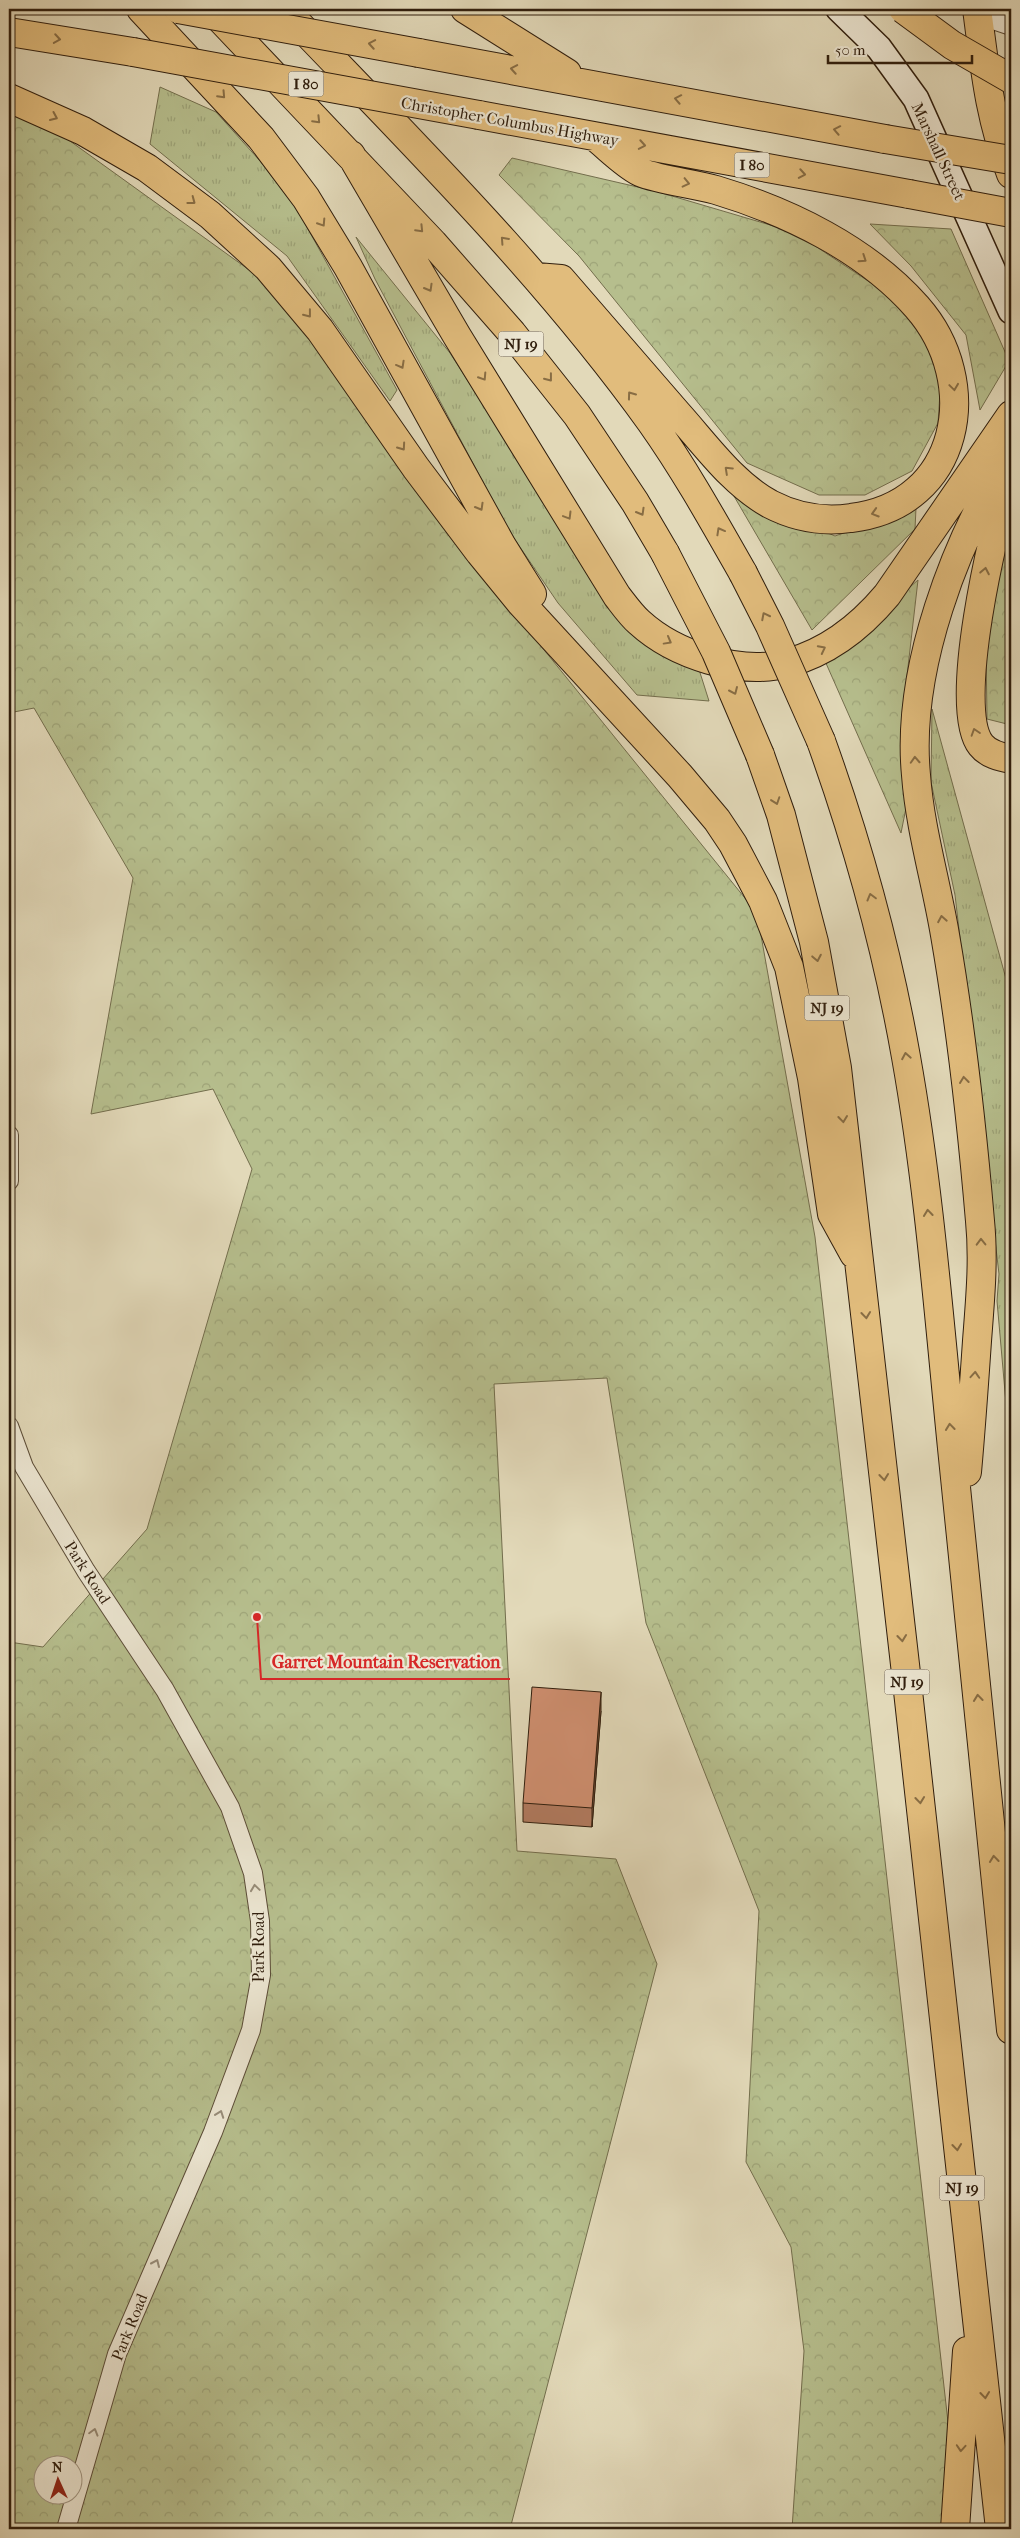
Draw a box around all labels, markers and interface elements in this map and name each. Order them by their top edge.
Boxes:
scale bar [828,32,971,64]
one-way arrow [53,34,61,44]
one-way arrow [367,40,376,50]
text: 50 m [835,41,866,59]
one-way arrow [510,65,518,75]
road number: I 80 [288,72,324,96]
one-way arrow [216,89,225,98]
street label: Christopher Columbus Highway [400,93,621,150]
one-way arrow [673,95,682,105]
street label: Marshall Street [908,99,970,203]
one-way arrow [49,111,58,121]
one-way arrow [311,114,320,123]
one-way arrow [833,125,842,135]
one-way arrow [638,139,647,150]
road number: I 80 [734,152,770,178]
one-way arrow [798,169,806,179]
one-way arrow [682,177,691,188]
one-way arrow [186,195,196,204]
one-way arrow [316,217,325,226]
one-way arrow [414,224,423,233]
one-way arrow [500,237,509,246]
one-way arrow [857,253,866,262]
one-way arrow [422,282,432,291]
one-way arrow [302,309,311,318]
road number: NJ 19 [498,332,544,356]
one-way arrow [395,359,405,368]
one-way arrow [477,372,487,381]
one-way arrow [544,373,553,382]
one-way arrow [949,383,959,391]
one-way arrow [628,391,637,401]
one-way arrow [396,441,405,451]
one-way arrow [724,467,733,476]
one-way arrow [473,501,483,510]
one-way arrow [635,507,645,516]
one-way arrow [871,507,879,517]
one-way arrow [562,510,572,519]
one-way arrow [716,527,726,536]
one-way arrow [979,566,990,575]
one-way arrow [761,612,771,621]
one-way arrow [662,635,671,645]
one-way arrow [817,645,826,655]
one-way arrow [727,686,738,695]
one-way arrow [971,728,981,737]
one-way arrow [909,755,920,763]
one-way arrow [770,797,780,805]
one-way arrow [866,894,876,902]
one-way arrow [938,915,948,924]
one-way arrow [812,954,822,963]
road number: NJ 19 [804,996,850,1020]
one-way arrow [901,1051,911,1060]
one-way arrow [959,1076,970,1084]
one-way arrow [837,1115,848,1123]
one-way arrow [923,1209,934,1217]
one-way arrow [976,1238,986,1246]
one-way arrow [860,1311,871,1319]
one-way arrow [969,1370,980,1378]
one-way arrow [945,1423,956,1431]
one-way arrow [878,1473,889,1481]
street label: Park Road [60,1537,115,1607]
one-way arrow [896,1634,907,1642]
callout: Garret Mountain Reservation [261,1646,510,1679]
text: Garret Mountain Reservation [272,1652,501,1673]
road number: NJ 19 [884,1670,930,1694]
one-way arrow [972,1693,983,1701]
one-way arrow [914,1796,925,1804]
one-way arrow [989,1855,1000,1863]
one-way arrow [251,1884,261,1893]
street label: Park Road [249,1911,268,1982]
one-way arrow [214,2110,224,2119]
one-way arrow [951,2143,962,2151]
road number: NJ 19 [940,2176,984,2200]
one-way arrow [149,2259,160,2268]
street label: Park Road [107,2291,152,2364]
one-way arrow [979,2391,990,2399]
one-way arrow [88,2428,98,2437]
one-way arrow [955,2444,966,2452]
north arrow [32,2456,82,2506]
text: N [52,2459,63,2476]

